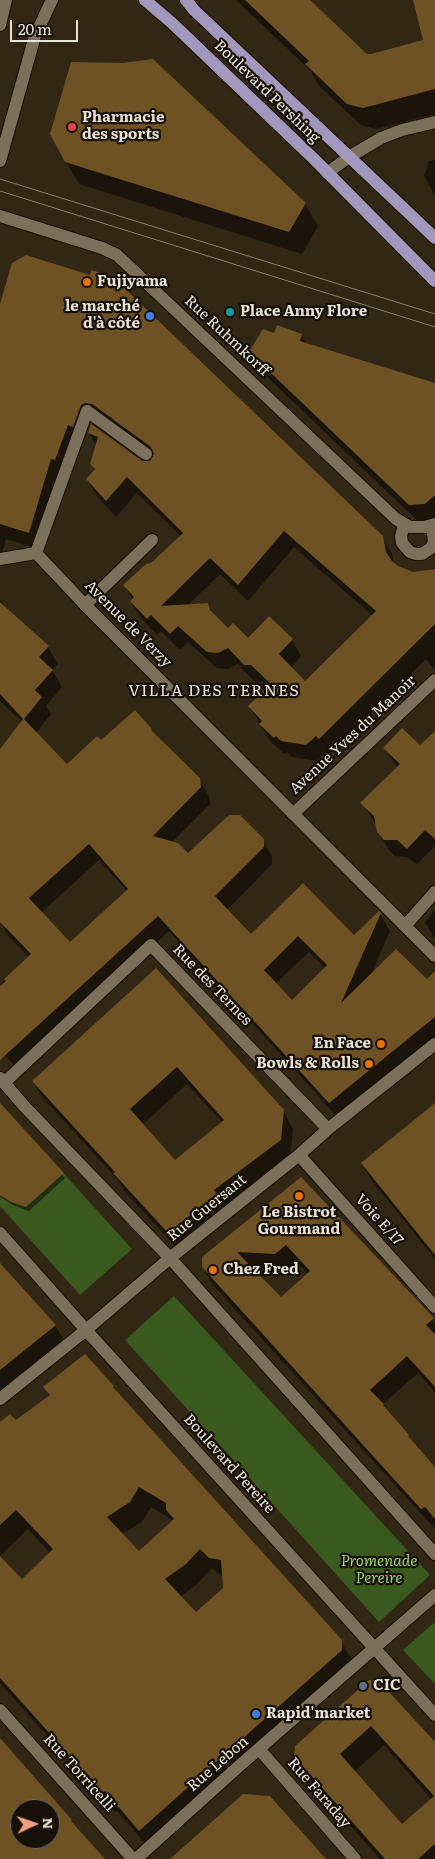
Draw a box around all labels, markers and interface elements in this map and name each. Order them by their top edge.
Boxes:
scale bar [12,10,80,42]
text: 20 m [18,17,52,40]
street label: Boulevard Pershing [210,37,324,147]
place label: Pharmacie des sports [82,109,164,144]
marker: Pharmacie des sports [66,121,78,133]
place label: Fujiyama [97,273,168,291]
marker: Fujiyama [81,276,93,288]
street label: Rue Ruhmkorff [181,292,273,380]
place label: le marché d'à côté [65,298,140,333]
place label: Place Anny Flore [240,303,367,321]
marker: Place Anny Flore [224,306,236,318]
marker: le marché d'à côté [144,310,156,322]
street label: Avenue de Verzy [81,577,175,671]
street label: Avenue Yves du Manoir [286,672,420,798]
district label: VILLA DES TERNES [126,681,302,701]
street label: Rue des Ternes [169,941,255,1029]
place label: En Face [313,1035,371,1053]
marker: En Face [375,1038,387,1050]
place label: Bowls & Rolls [256,1055,359,1073]
marker: Bowls & Rolls [363,1058,375,1070]
street label: Rue Guersant [164,1171,250,1245]
marker: Le Bistrot Gourmand [293,1190,305,1202]
street label: Voie E/17 [351,1190,407,1250]
place label: Le Bistrot Gourmand [258,1204,340,1239]
place label: Chez Fred [223,1261,299,1279]
marker: Chez Fred [207,1264,219,1276]
street label: Boulevard Pereire [180,1411,278,1517]
park label: Promenade Pereire [341,1553,417,1588]
place label: CIC [373,1677,401,1695]
marker: CIC [357,1680,369,1692]
place label: Rapid'market [266,1705,370,1723]
marker: Rapid'market [250,1708,262,1720]
street label: Rue Torricelli [39,1730,119,1816]
street label: Rue Lebon [184,1733,252,1795]
street label: Rue Faraday [284,1754,354,1832]
north arrow [10,1799,60,1849]
text: N [39,1817,59,1830]

